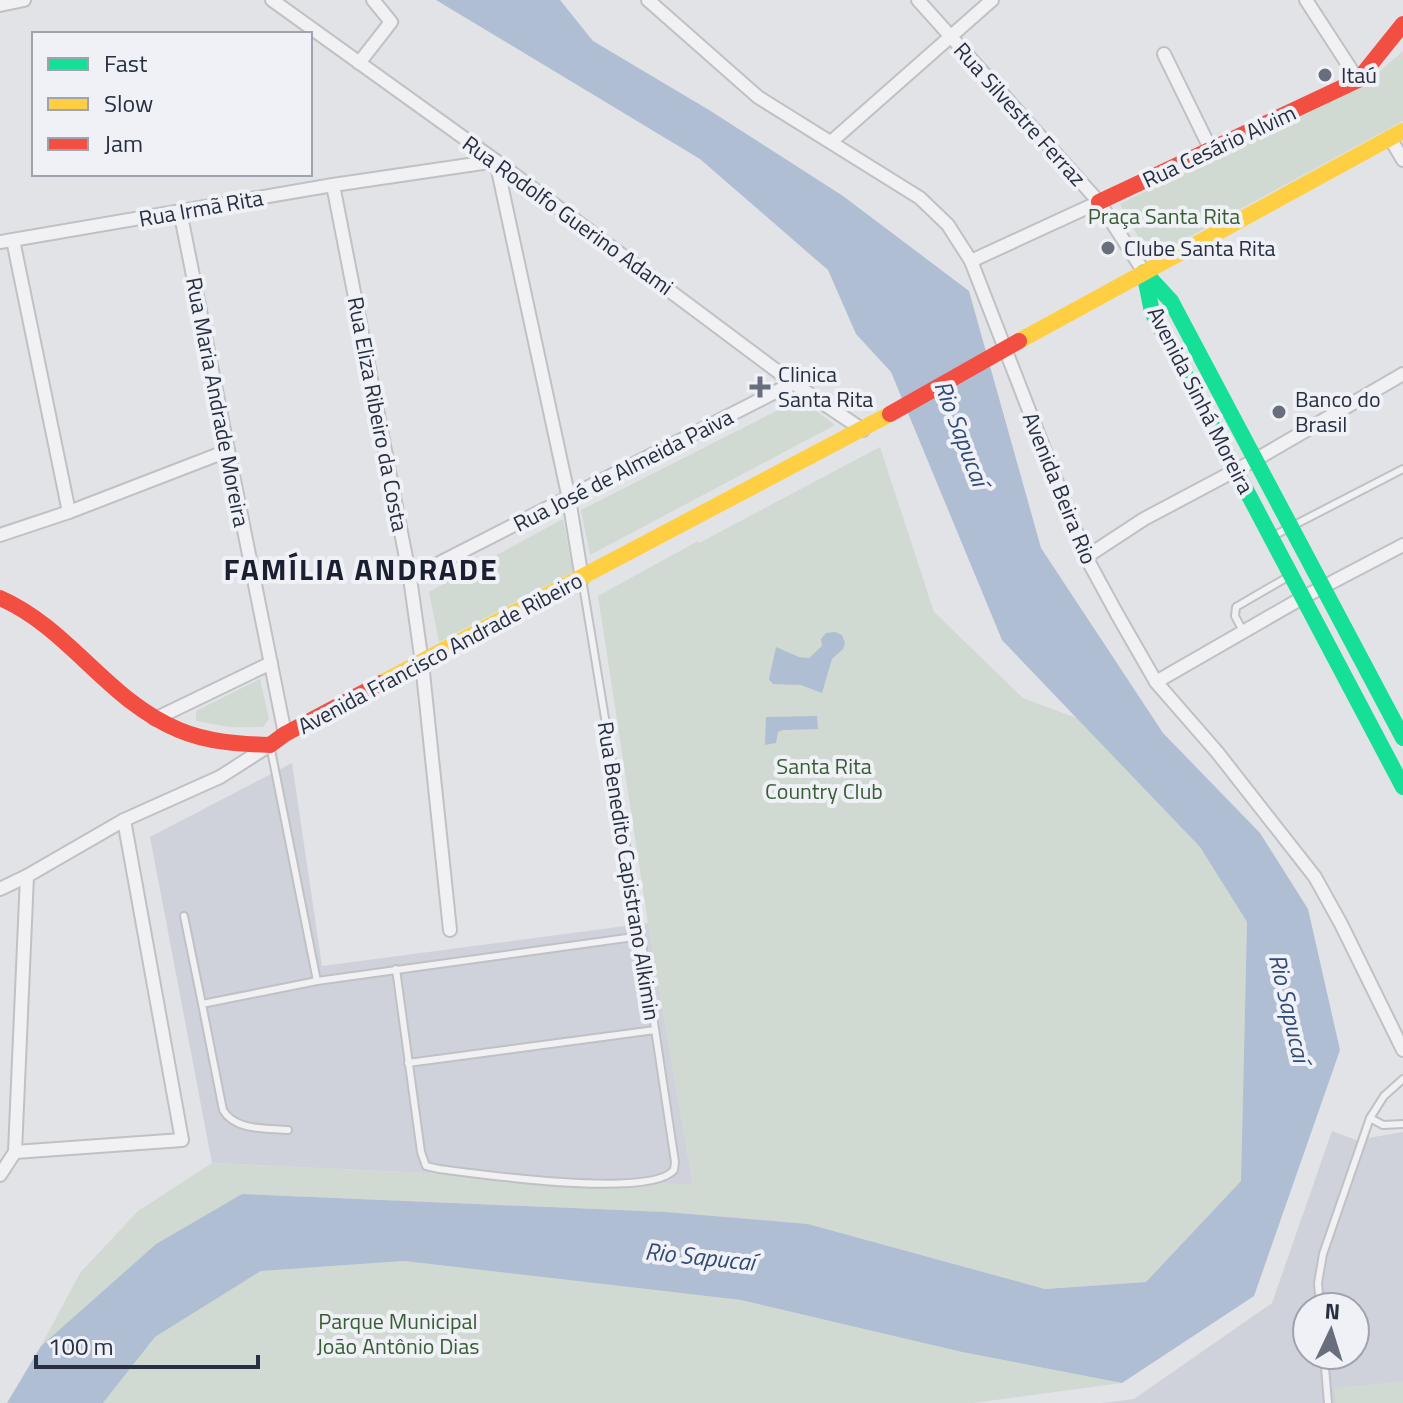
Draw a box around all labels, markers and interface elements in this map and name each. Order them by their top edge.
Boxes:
legend [32,32,312,176]
street label: Rua Silvestre Ferraz [946,34,1094,194]
text: Fast [104,45,148,81]
place label: Itaú [1341,58,1377,92]
marker: Itaú [1316,66,1334,84]
text: Slow [104,85,153,121]
street label: Rua Cesário Alvim [1137,96,1301,196]
text: Jam [104,125,143,161]
street label: Rua Rodolfo Guerino Adami [455,127,681,303]
street label: Rua Irmã Rita [136,180,266,236]
park label: Praça Santa Rita [1088,199,1240,233]
place label: Clube Santa Rita [1124,231,1276,265]
marker: Clube Santa Rita [1099,239,1117,257]
street label: Rua Maria Andrade Moreira [177,274,259,530]
street label: Rua Eliza Ribeiro da Costa [339,294,417,534]
street label: Avenida Sinhá Moreira [1139,300,1263,500]
place label: Clinica Santa Rita [778,357,873,416]
water label: Rio Sapucaí [925,375,1001,496]
marker: Clinica Santa Rita [749,376,771,398]
place label: Banco do Brasil [1295,382,1381,441]
street label: Rua José de Almeida Paiva [507,400,739,540]
marker: Banco do Brasil [1270,403,1288,421]
street label: Avenida Beira Rio [1014,407,1106,569]
district label: FAMÍLIA ANDRADE [223,546,499,592]
street label: Avenida Francisco Andrade Ribeiro [292,563,588,743]
street label: Rua Benedito Capistrano Alkimin [589,719,669,1023]
park label: Santa Rita Country Club [765,749,883,808]
water label: Rio Sapucaí [1260,950,1321,1072]
water label: Rio Sapucaí [643,1232,763,1280]
north arrow [1291,1291,1371,1371]
text: N [1324,1294,1341,1329]
park label: Parque Municipal João Antônio Dias [317,1304,479,1363]
scale bar [36,1319,258,1369]
text: 100 m [48,1328,114,1364]

